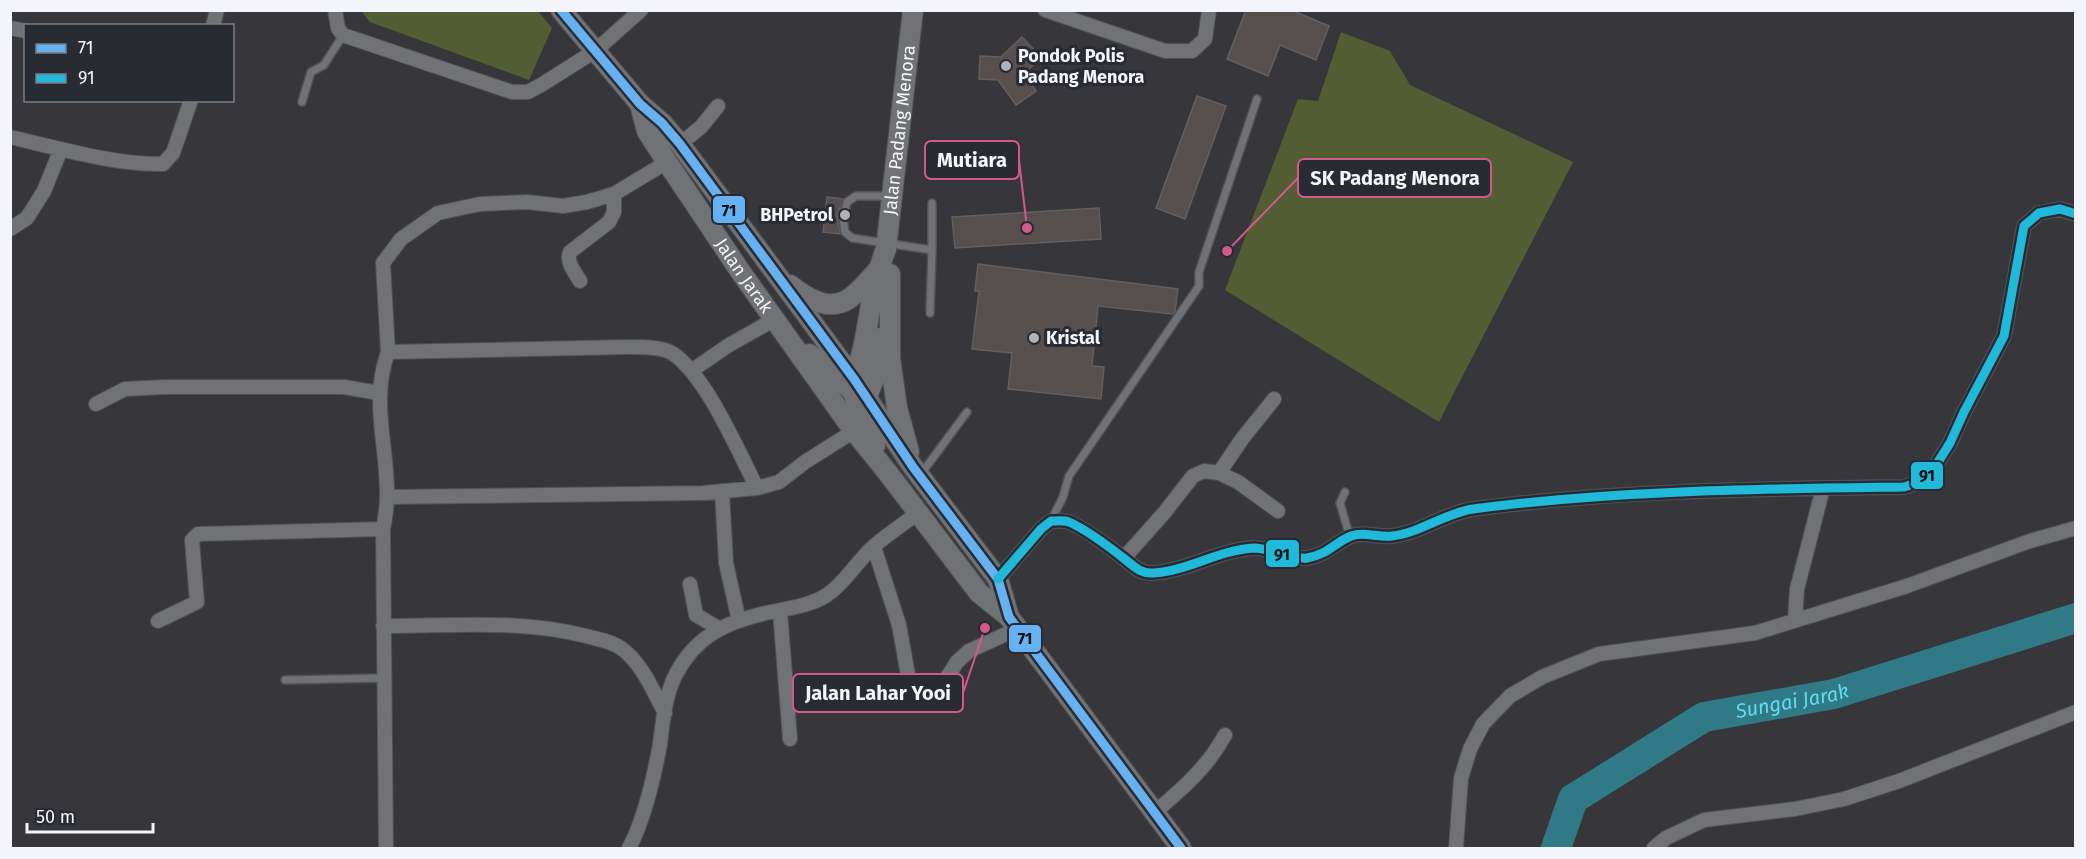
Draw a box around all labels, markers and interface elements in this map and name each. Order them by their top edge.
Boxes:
legend [24,24,234,102]
text: 71 [78,37,93,59]
street label: Jalan Padang Menora [879,44,920,216]
place label: Pondok Polis Padang Menora [1018,45,1145,88]
marker: Pondok Polis Padang Menora [999,59,1013,73]
text: 91 [78,67,95,89]
callout: Mutiara [925,141,1019,179]
text: Mutiara [937,148,1007,172]
callout: SK Padang Menora [1298,159,1491,197]
text: SK Padang Menora [1310,166,1480,190]
line badge: 71 [712,195,746,224]
text: 71 [722,201,736,220]
place label: BHPetrol [760,204,834,226]
marker: BHPetrol [838,208,852,222]
street label: Jalan Jarak [710,234,778,318]
place label: Kristal [1046,327,1101,349]
marker: Kristal [1027,331,1041,345]
line badge: 91 [1910,461,1944,490]
text: 91 [1919,466,1935,485]
line badge: 91 [1265,539,1300,568]
text: 91 [1274,545,1290,564]
line badge: 71 [1008,624,1042,653]
text: 71 [1018,629,1032,648]
callout: Jalan Lahar Yooi [793,674,963,712]
water label: Sungai Jarak [1733,678,1852,723]
text: Jalan Lahar Yooi [804,681,951,705]
scale bar [27,796,153,834]
text: 50 m [36,806,75,828]

